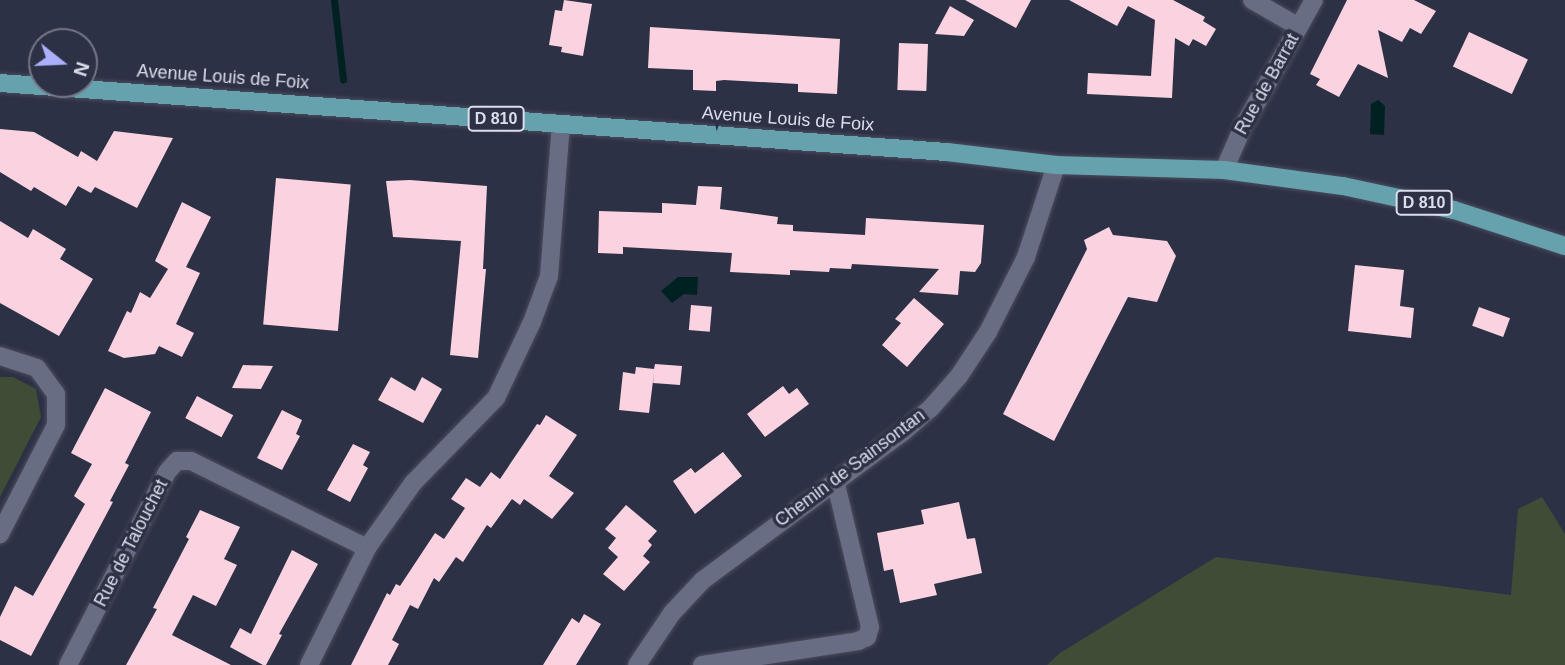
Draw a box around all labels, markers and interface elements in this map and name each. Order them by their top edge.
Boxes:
north arrow [28,28,98,98]
street label: Rue de Barrat [1230,30,1304,138]
text: N [69,59,94,79]
street label: Avenue Louis de Foix [136,60,310,94]
street label: Avenue Louis de Foix [701,102,875,136]
road number: D 810 [466,106,526,132]
road number: D 810 [1394,190,1454,216]
street label: Chemin de Sainsontan [771,405,929,531]
street label: Rue de Talouchet [90,476,172,610]

